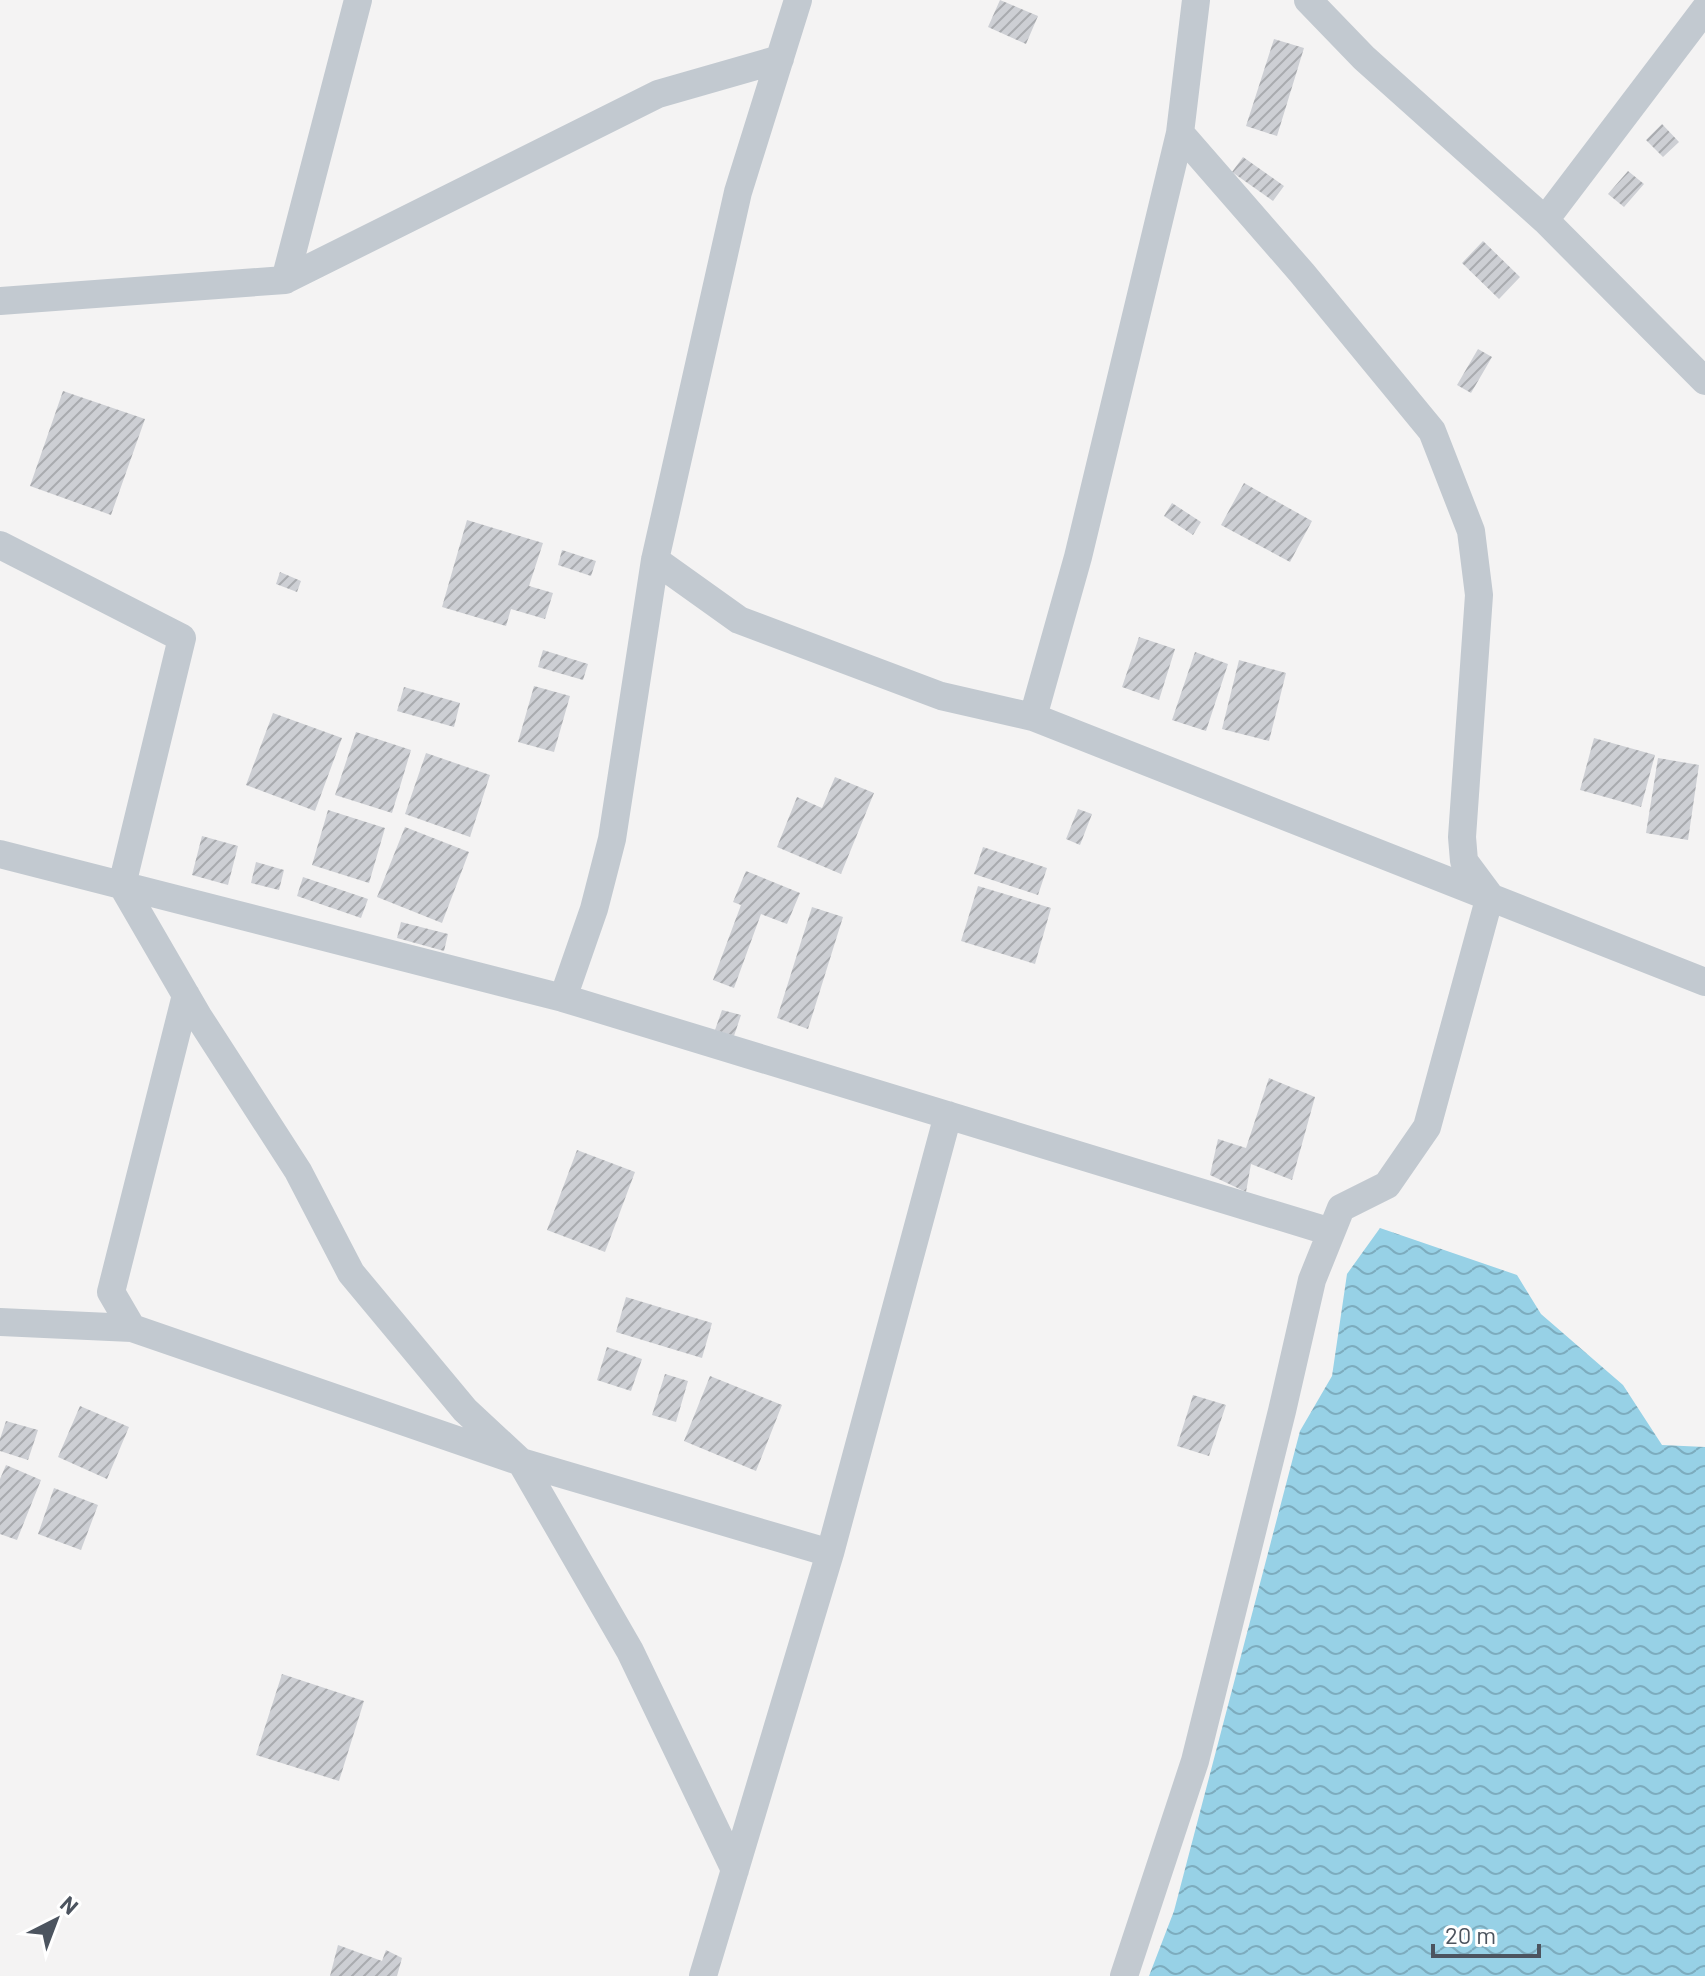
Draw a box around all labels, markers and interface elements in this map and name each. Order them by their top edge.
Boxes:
north arrow [16,1880,96,1960]
text: N [56,1890,84,1919]
scale bar [1433,1908,1539,1958]
text: 20 m [1445,1920,1496,1949]

